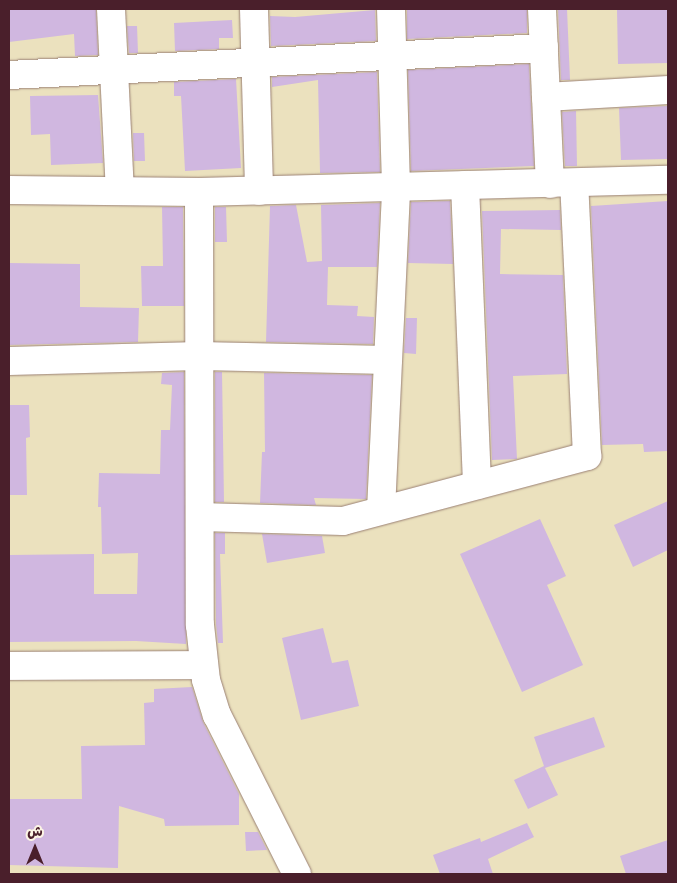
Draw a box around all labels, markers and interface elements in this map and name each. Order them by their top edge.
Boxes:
text: ش [27,822,43,843]
north arrow [10,823,60,873]

